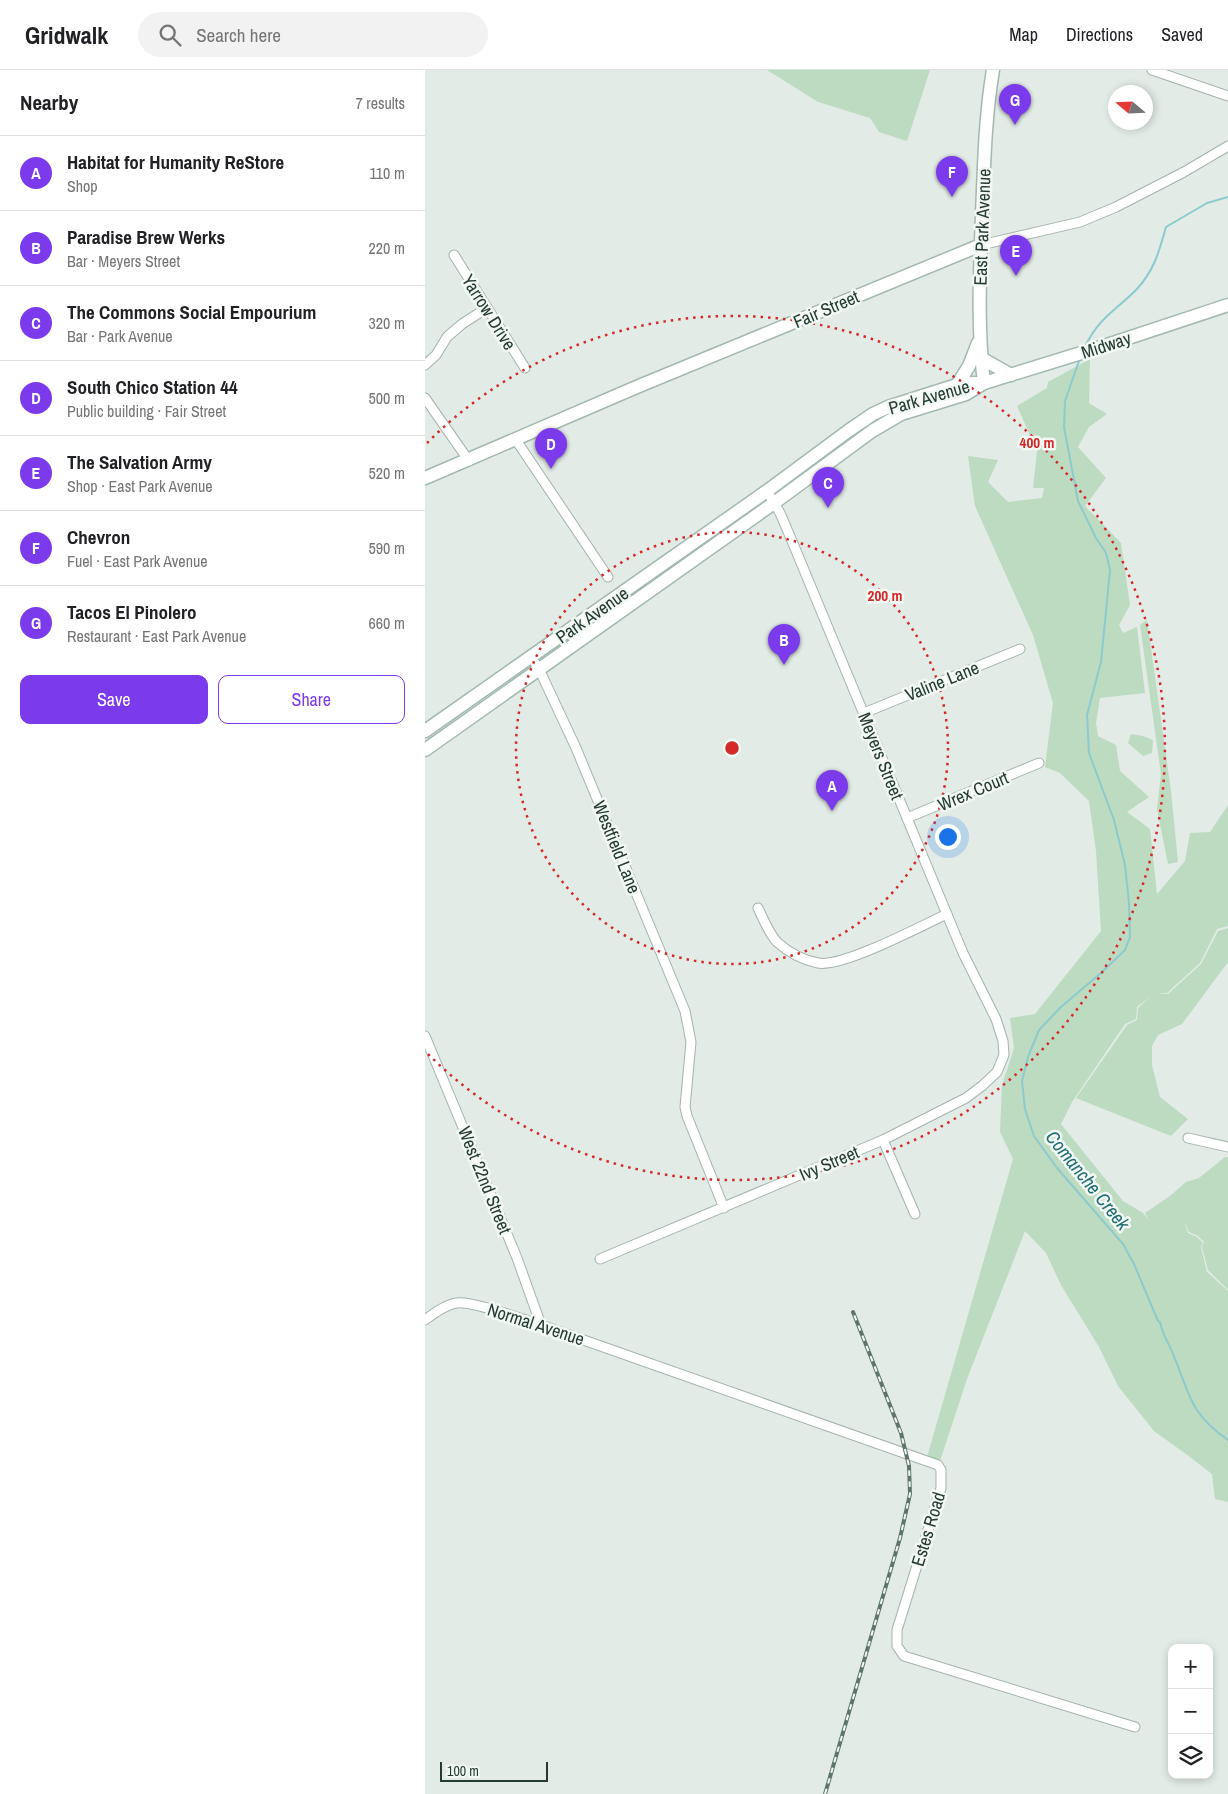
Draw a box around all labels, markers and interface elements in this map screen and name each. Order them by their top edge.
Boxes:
search box [138,12,488,57]
text: Gridwalk [25,19,108,51]
icon: search [156,21,184,49]
text: Search here [196,22,281,48]
text: Map [1009,22,1038,47]
text: Directions [1066,22,1133,47]
text: Saved [1161,22,1203,47]
pin: G [999,84,1031,125]
north arrow [1108,85,1153,130]
text: Nearby [20,88,78,117]
text: 7 results [355,92,405,114]
text: Habitat for Humanity ReStore [67,149,284,175]
pin: F [936,156,968,197]
text: A [31,162,41,184]
text: 110 m [369,162,405,184]
street label: East Park Avenue [967,168,997,286]
text: Shop [67,175,98,197]
text: Paradise Brew Werks [67,224,225,250]
pin: E [1000,235,1032,276]
text: B [31,237,41,259]
text: 220 m [369,237,405,259]
text: Bar · Meyers Street [67,250,180,272]
street label: Yarrow Drive [456,269,522,355]
street label: Fair Street [789,284,863,334]
text: The Commons Social Empourium [67,299,316,325]
text: C [31,312,41,334]
text: 320 m [369,312,405,334]
text: Bar · Park Avenue [67,325,173,347]
street label: Midway [1078,325,1135,365]
street label: Park Avenue [885,373,973,421]
text: South Chico Station 44 [67,374,238,400]
text: D [31,387,41,409]
text: 500 m [369,387,405,409]
text: Public building · Fair Street [67,400,226,422]
pin: D [535,428,567,469]
text: 400 m [1020,432,1054,453]
text: The Salvation Army [67,449,212,475]
text: E [32,462,40,484]
text: 520 m [369,462,405,484]
pin: C [812,467,844,508]
text: Shop · East Park Avenue [67,475,213,497]
text: Chevron [67,524,130,550]
text: F [32,537,40,559]
text: 590 m [369,537,405,559]
text: Fuel · East Park Avenue [67,550,208,572]
street label: Park Avenue [551,581,633,649]
text: 200 m [868,585,902,606]
text: Tacos El Pinolero [67,599,197,625]
text: G [31,612,41,634]
text: 660 m [369,612,405,634]
pin: B [768,624,800,665]
text: Restaurant · East Park Avenue [67,625,246,647]
street label: Valine Lane [901,655,983,707]
button: Save [20,675,208,724]
button: Share [218,675,405,724]
street label: Meyers Street [852,709,910,803]
centre of rings [723,739,741,757]
street label: Wrex Court [934,765,1012,817]
pin: A [816,770,848,811]
street label: Westfield Lane [587,797,647,897]
your location [935,824,961,850]
street label: West 22nd Street [452,1123,518,1237]
water label: Comanche Creek [1040,1125,1137,1236]
street label: Ivy Street [795,1139,863,1187]
street label: Normal Avenue [484,1297,588,1351]
street label: Estes Road [905,1489,951,1569]
map controls [1168,1644,1213,1779]
button: + [1168,1644,1213,1689]
button: − [1168,1689,1213,1734]
button: layers [1168,1734,1213,1779]
scale bar [440,1759,547,1782]
text: 100 m [447,1762,479,1780]

